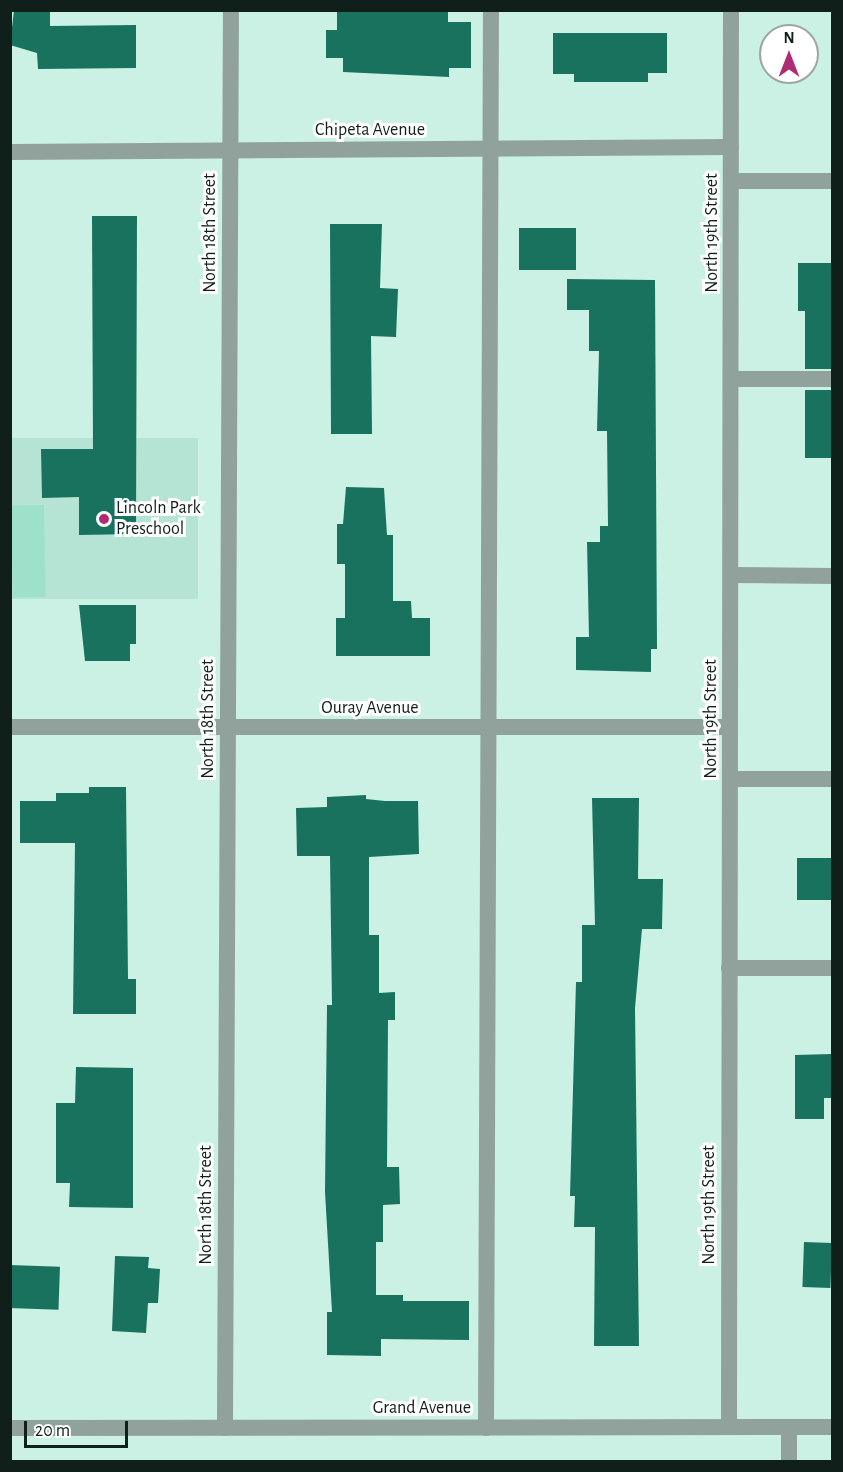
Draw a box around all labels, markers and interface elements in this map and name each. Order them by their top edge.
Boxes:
north arrow [759,24,819,84]
text: N [783,30,795,46]
street label: Chipeta Avenue [315,119,425,141]
street label: North 18th Street [199,173,221,293]
street label: North 19th Street [701,173,723,293]
place label: Lincoln Park Preschool [116,498,201,540]
marker: Lincoln Park Preschool [97,512,111,526]
street label: North 18th Street [197,659,219,779]
street label: North 19th Street [700,659,722,779]
street label: Ouray Avenue [321,697,419,719]
street label: North 18th Street [195,1145,217,1265]
street label: North 19th Street [698,1145,720,1265]
street label: Grand Avenue [373,1397,471,1419]
scale bar [27,1409,130,1447]
text: 20 m [35,1422,70,1440]

